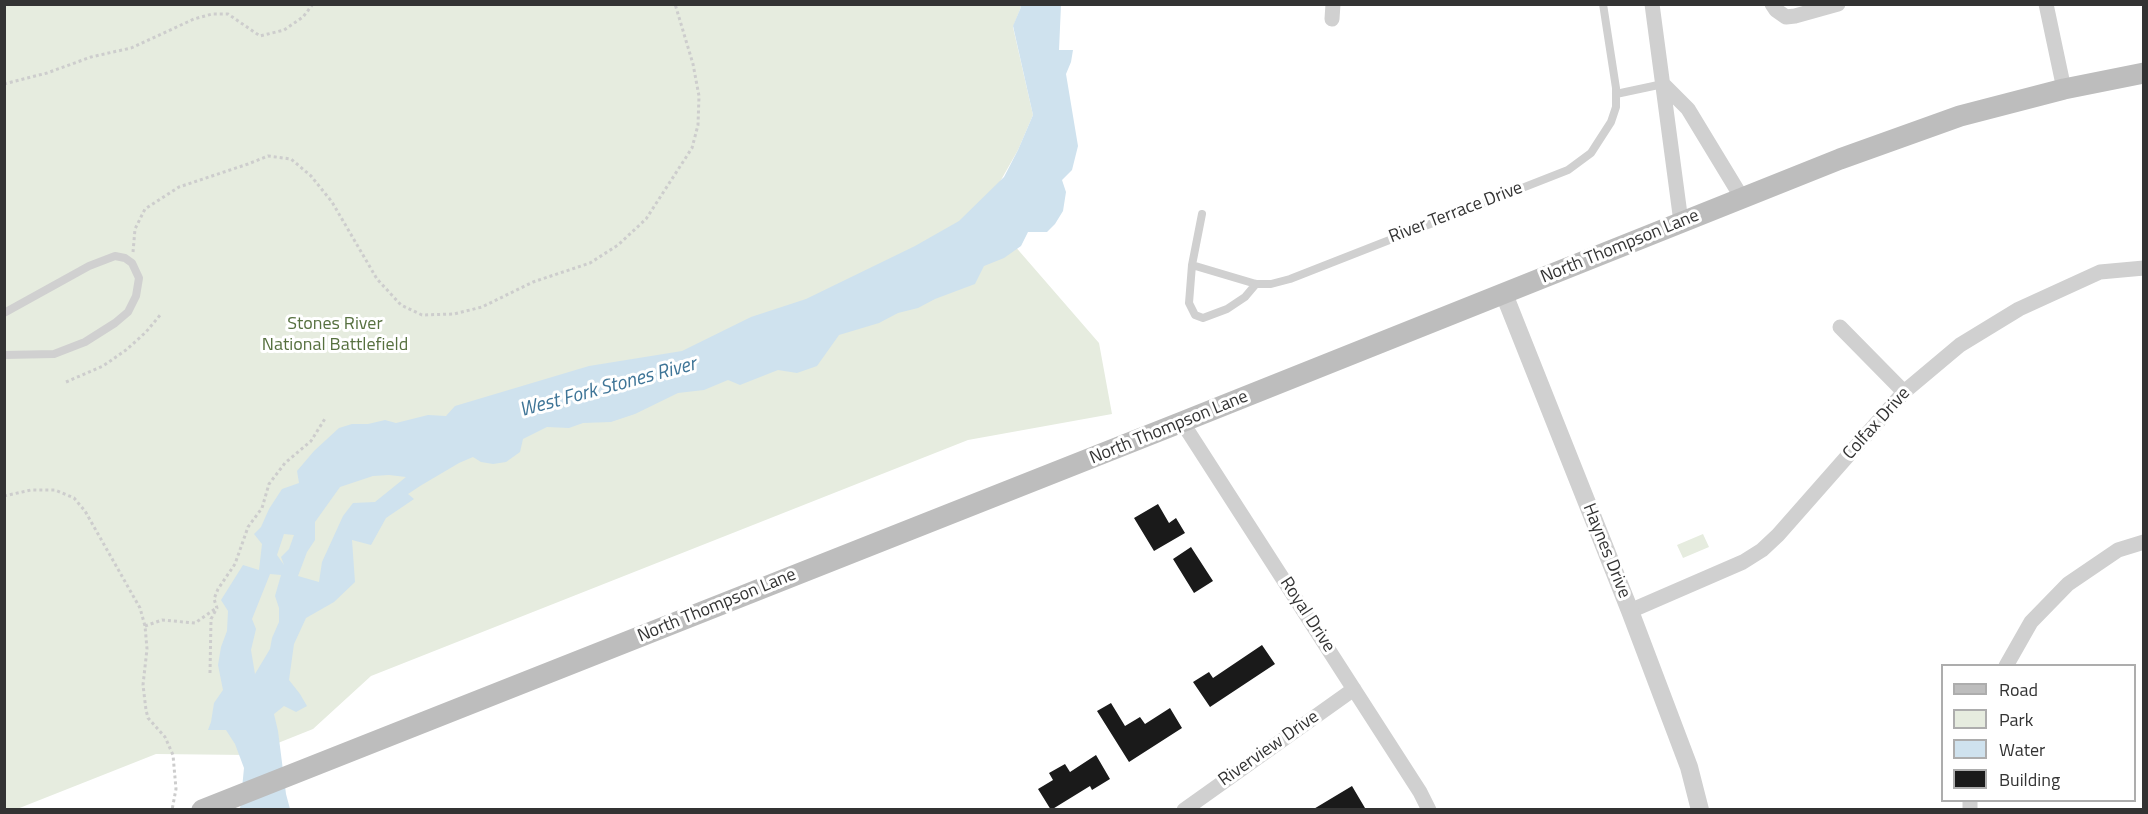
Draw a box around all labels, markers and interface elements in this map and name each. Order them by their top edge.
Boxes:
street label: River Terrace Drive [1386,178,1526,248]
street label: North Thompson Lane [1538,205,1702,289]
park label: Stones River National Battlefield [262,314,408,356]
water label: West Fork Stones River [517,353,699,423]
street label: Colfax Drive [1839,383,1915,465]
street label: North Thompson Lane [1087,386,1251,470]
street label: Haynes Drive [1577,500,1635,602]
street label: North Thompson Lane [635,564,799,648]
street label: Royal Drive [1275,573,1339,657]
legend [1941,664,2136,802]
text: Road [1999,676,2038,703]
street label: Riverview Drive [1215,706,1323,792]
text: Park [1999,706,2033,733]
text: Water [1999,736,2045,763]
text: Building [1999,766,2060,793]

